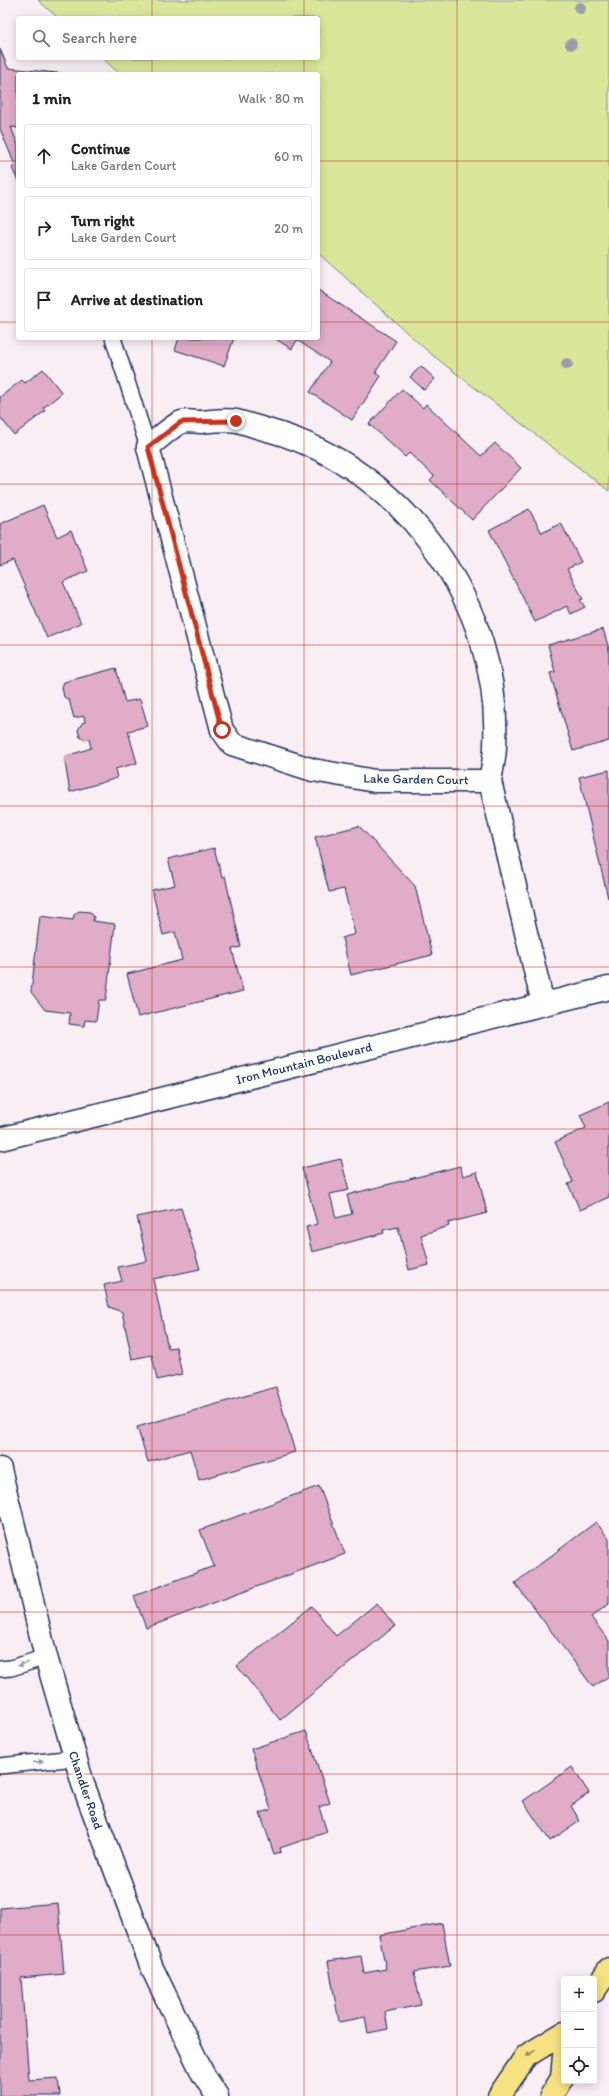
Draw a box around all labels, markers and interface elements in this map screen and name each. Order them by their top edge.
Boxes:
search box [16,16,320,60]
icon: search [30,27,52,49]
text: Search here [62,29,137,47]
text: 1 min [32,88,71,108]
text: Walk · 80 m [238,91,304,106]
text: Continue [71,140,130,158]
icon: ahead [33,145,55,167]
text: 60 m [274,149,303,164]
text: Lake Garden Court [71,158,176,173]
text: Turn right [71,212,135,230]
icon: right [33,217,55,239]
text: 20 m [274,221,303,236]
text: Lake Garden Court [71,230,176,245]
icon: arrive [33,289,55,311]
text: Arrive at destination [71,291,203,309]
route end [227,412,245,430]
route start [213,721,231,739]
street label: Lake Garden Court [363,771,469,787]
street label: Iron Mountain Boulevard [234,1039,374,1087]
one-way arrow [17,1661,29,1667]
street label: Chandler Road [66,1749,106,1831]
one-way arrow [32,1759,44,1765]
map controls [561,1976,597,2084]
button: + [561,1976,597,2012]
button: − [561,2012,597,2048]
button: locate [561,2048,597,2084]
one-way arrow [525,2050,537,2057]

